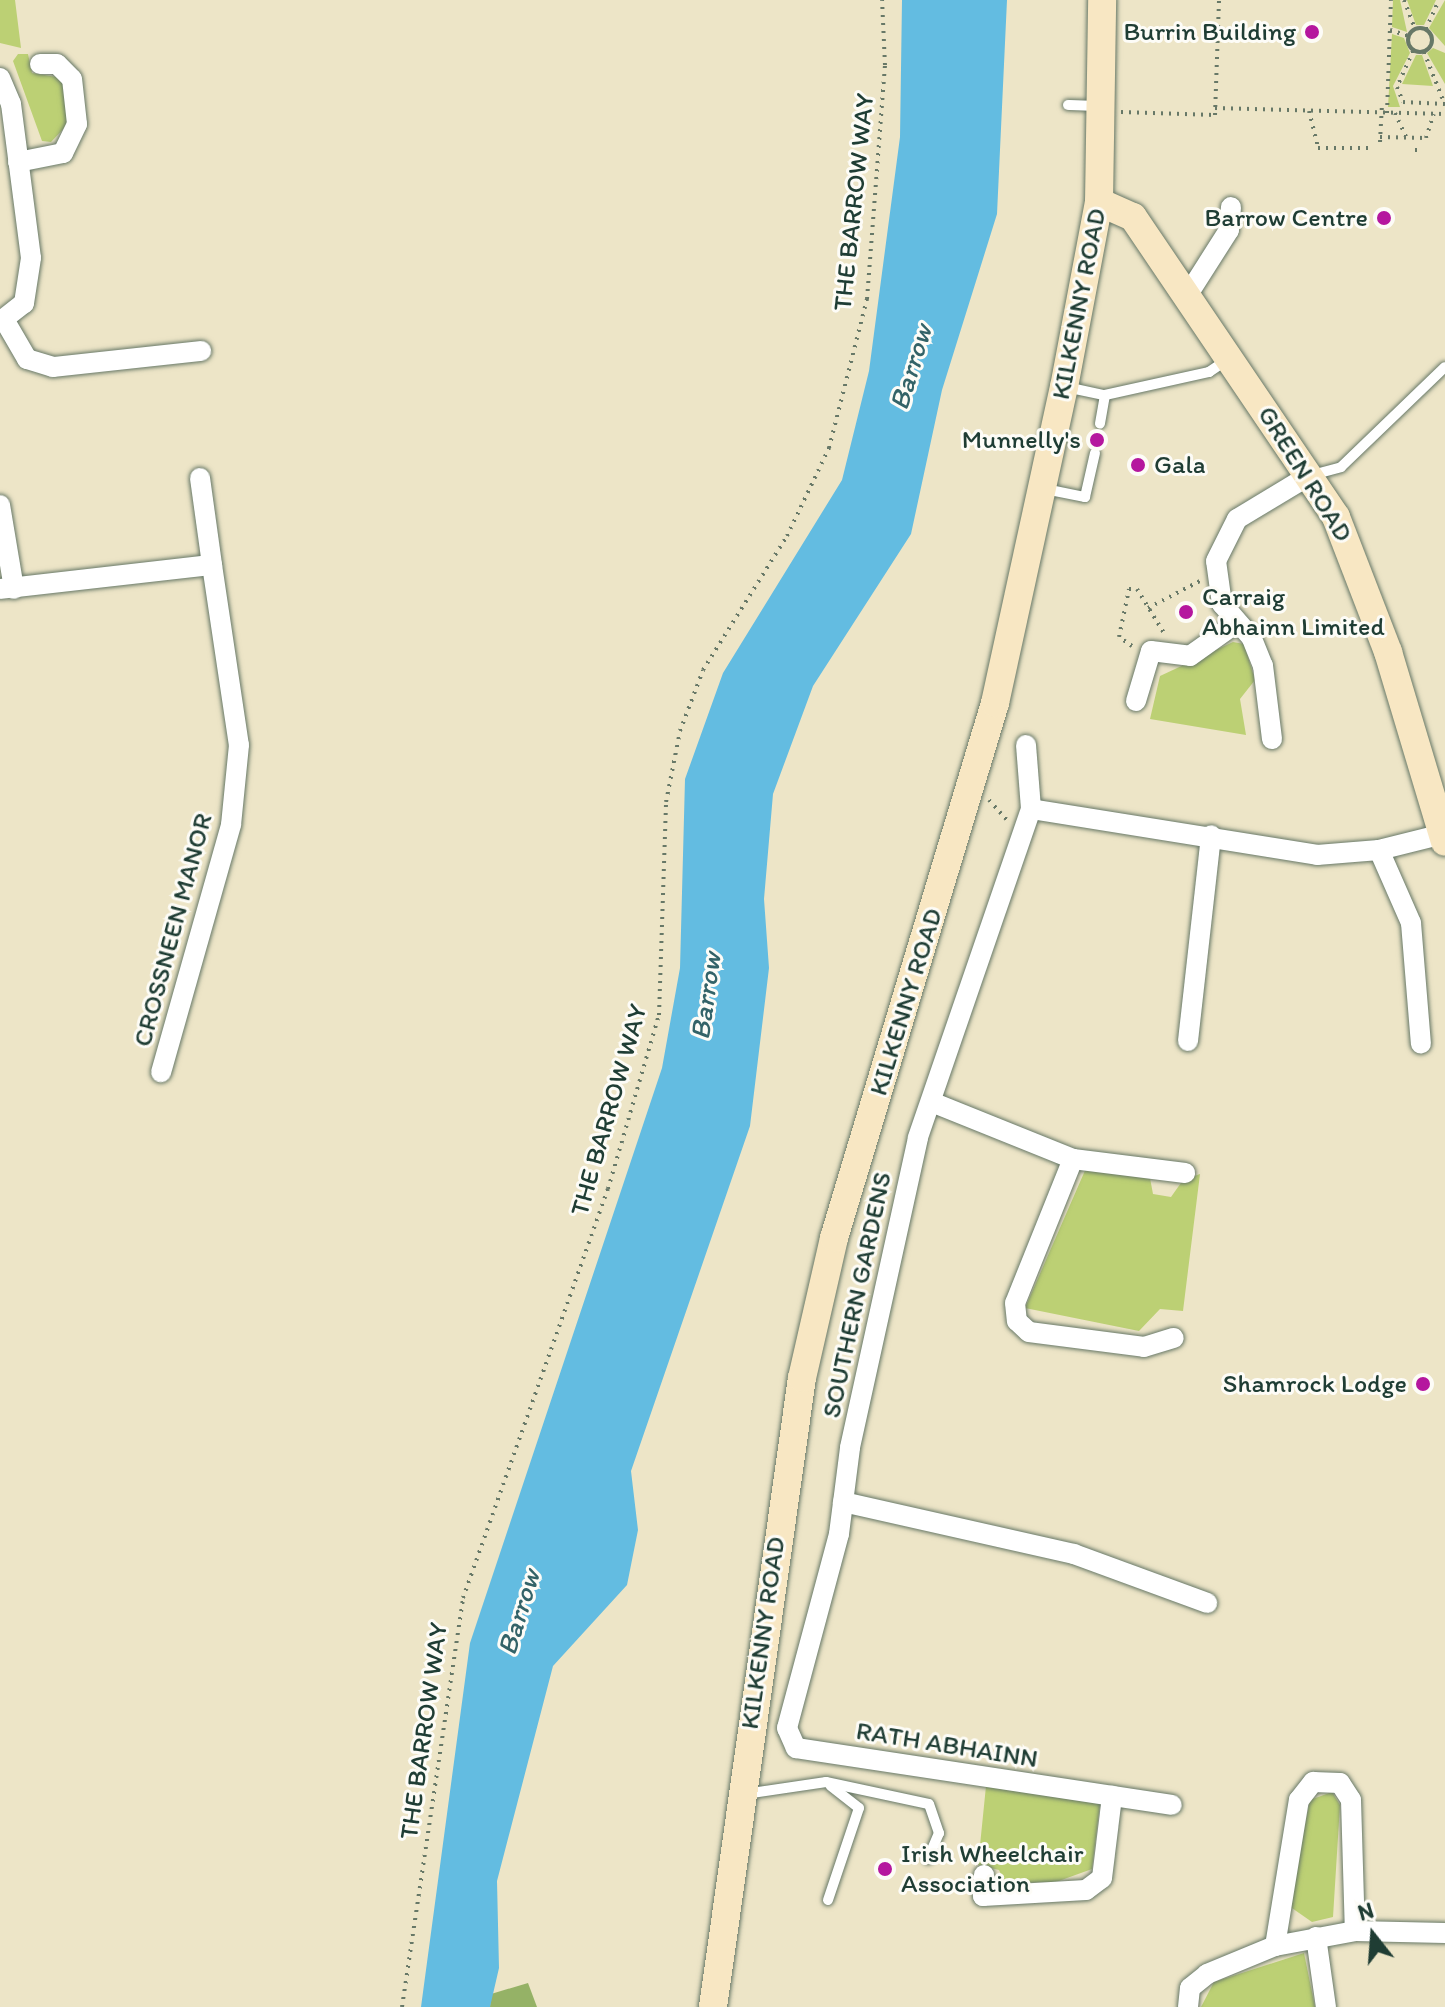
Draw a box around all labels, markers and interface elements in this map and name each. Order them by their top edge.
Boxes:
place label: Burrin Building [1124,16,1296,48]
marker: Burrin Building [1303,23,1321,41]
street label: THE BARROW WAY [827,92,881,312]
place label: Barrow Centre [1205,202,1368,234]
street label: KILKENNY ROAD [1045,206,1113,402]
marker: Barrow Centre [1375,209,1393,227]
water label: Barrow [881,320,939,414]
street label: GREEN ROAD [1251,400,1359,548]
place label: Munnelly's [962,424,1081,456]
marker: Munnelly's [1088,431,1106,449]
place label: Gala [1154,449,1206,481]
marker: Gala [1129,456,1147,474]
place label: Carraig Abhainn Limited [1202,581,1386,642]
marker: Carraig Abhainn Limited [1177,603,1195,621]
street label: CROSSNEEN MANOR [127,810,219,1050]
street label: KILKENNY ROAD [863,905,949,1099]
water label: Barrow [682,950,728,1042]
street label: THE BARROW WAY [564,1001,654,1219]
street label: SOUTHERN GARDENS [816,1169,898,1421]
place label: Shamrock Lodge [1223,1368,1407,1400]
marker: Shamrock Lodge [1414,1375,1432,1393]
street label: KILKENNY ROAD [734,1535,792,1731]
water label: Barrow [489,1565,547,1659]
street label: THE BARROW WAY [393,1621,455,1841]
street label: RATH ABHAINN [854,1715,1040,1775]
place label: Irish Wheelchair Association [901,1838,1083,1900]
marker: Irish Wheelchair Association [876,1860,894,1878]
north arrow [1333,1895,1413,1975]
text: N [1355,1896,1377,1927]

